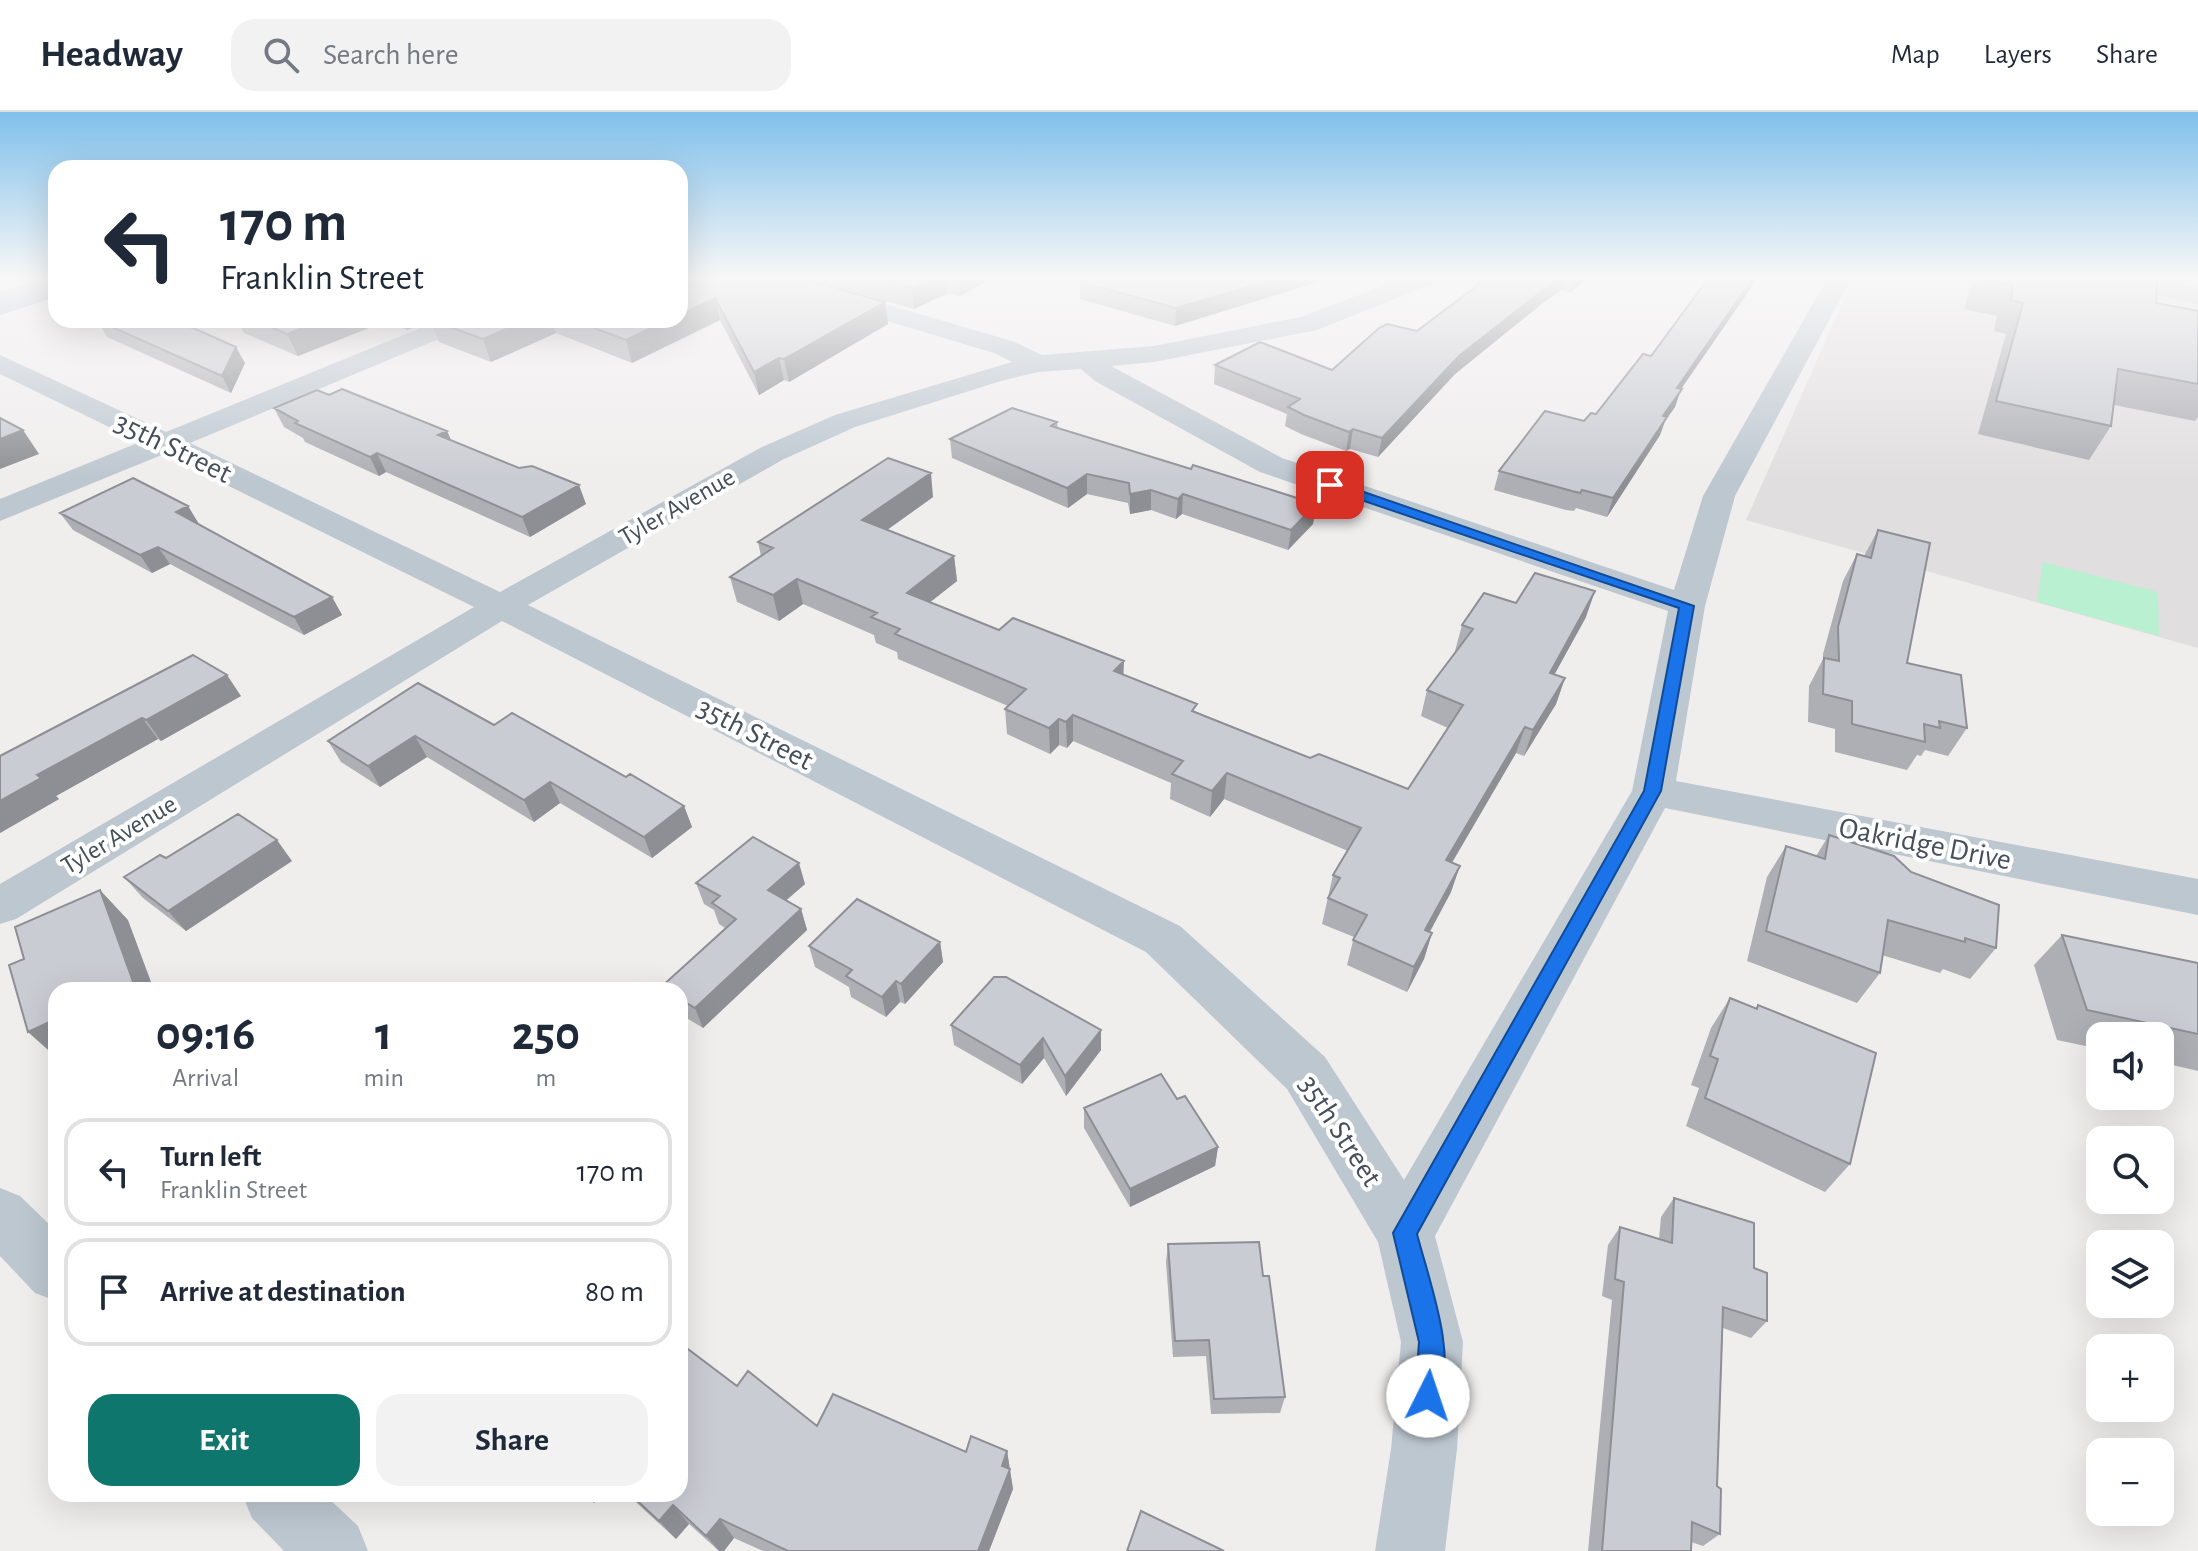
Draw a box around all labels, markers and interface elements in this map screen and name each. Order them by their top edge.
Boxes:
search box [231,19,791,91]
icon: search [259,33,303,77]
text: Headway [40,36,183,74]
text: Search here [323,40,459,70]
text: Map [1891,41,1940,69]
text: Layers [1984,41,2052,69]
text: Share [2096,41,2158,69]
icon: left [88,192,192,296]
text: 170 m [220,195,347,251]
text: Franklin Street [220,260,424,296]
street label: 35th Street [110,407,236,489]
pin [1296,451,1364,519]
street label: Tyler Avenue [615,463,739,551]
icon: arrive [1308,463,1352,507]
street label: 35th Street [692,692,818,776]
street label: Tyler Avenue [57,791,181,879]
street label: Oakridge Drive [1836,813,2014,875]
text: 09:16 [156,1011,256,1059]
text: 1 [375,1011,392,1059]
text: 250 [512,1011,580,1059]
map controls [2086,1022,2174,1526]
button: sound [2086,1022,2174,1110]
text: Arrival [172,1065,239,1091]
text: min [363,1065,404,1091]
text: m [536,1065,556,1091]
street label: 35th Street [1293,1070,1387,1192]
button: search [2086,1126,2174,1214]
text: Turn left [160,1142,261,1172]
icon: left [92,1150,136,1194]
text: 170 m [576,1157,644,1187]
text: Franklin Street [160,1177,307,1203]
button: layers [2086,1230,2174,1318]
icon: arrive [92,1270,136,1314]
text: Arrive at destination [160,1277,406,1307]
text: 80 m [585,1277,644,1307]
button: + [2086,1334,2174,1422]
position arrow [1386,1354,1470,1438]
button: Exit [88,1394,360,1486]
button: Share [376,1394,648,1486]
button: − [2086,1438,2174,1526]

